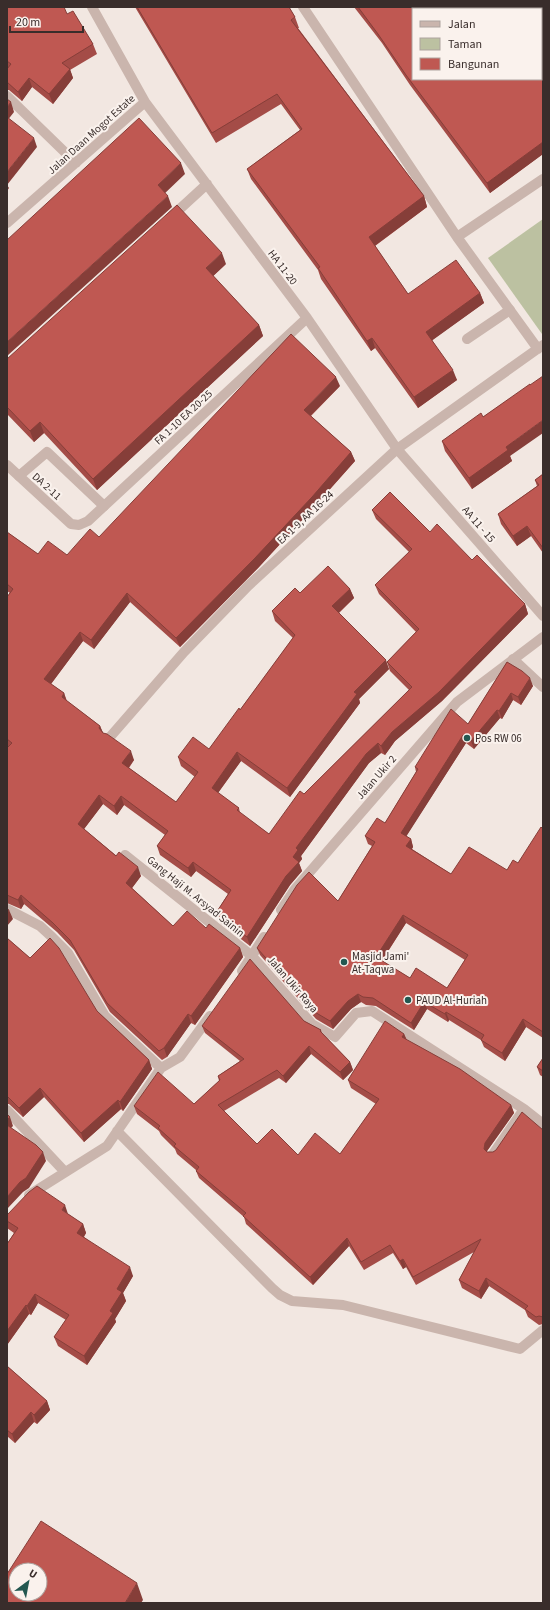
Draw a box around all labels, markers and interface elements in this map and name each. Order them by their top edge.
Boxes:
scale bar [10,8,83,34]
legend [412,8,542,80]
text: 20 m [16,14,40,31]
text: Jalan [448,16,475,33]
text: Taman [448,36,482,53]
text: Bangunan [448,56,499,73]
street label: Jalan Daan Mogot Estate [44,91,139,178]
street label: HA 11-20 [264,247,301,288]
street label: FA 1-10 EA 20-25 [151,386,216,448]
street label: DA 2-11 [29,469,65,504]
street label: EA 1-9, AA 16-24 [274,487,337,548]
street label: AA 11 - 15 [459,503,499,546]
place label: Pos RW 06 [475,731,522,746]
marker: Pos RW 06 [462,733,472,743]
street label: Jalan Ukir 2 [353,752,400,803]
street label: Gang Haji M. Arsyad Sainin [144,852,248,940]
place label: Masjid Jami' At-Taqwa [352,949,409,977]
street label: Jalan Ukir Raya [264,953,322,1016]
marker: Masjid Jami' At-Taqwa [339,957,349,967]
place label: PAUD Al-Huriah [416,993,487,1008]
marker: PAUD Al-Huriah [403,995,413,1005]
north arrow [8,1562,48,1602]
text: U [26,1566,40,1582]

